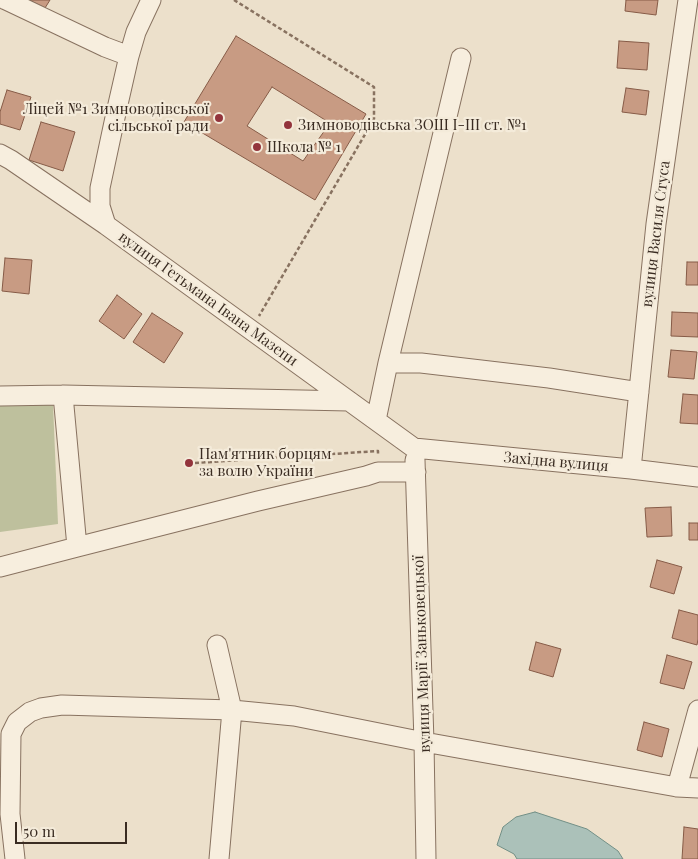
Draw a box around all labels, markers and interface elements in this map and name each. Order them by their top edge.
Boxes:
place label: Ліцей №1 Зимноводівської сільської ради [23,100,209,135]
marker: Ліцей №1 Зимноводівської сільської ради [213,112,225,124]
place label: Зимноводівська ЗОШ І-ІІІ ст. №1 [298,116,527,134]
marker: Зимноводівська ЗОШ І-ІІІ ст. №1 [282,119,294,131]
place label: Школа № 1 [267,138,341,156]
marker: Школа № 1 [251,141,263,153]
street label: вулиця Василя Стуса [638,160,674,308]
street label: вулиця Гетьмана Івана Мазепи [115,228,301,370]
place label: Пам'ятник борцям за волю України [199,445,332,480]
street label: Західна вулиця [503,448,609,476]
marker: Пам'ятник борцям за волю України [183,457,195,469]
street label: вулиця Марії Заньковецької [410,555,434,753]
scale bar [18,812,130,844]
text: 50 m [23,821,55,841]

